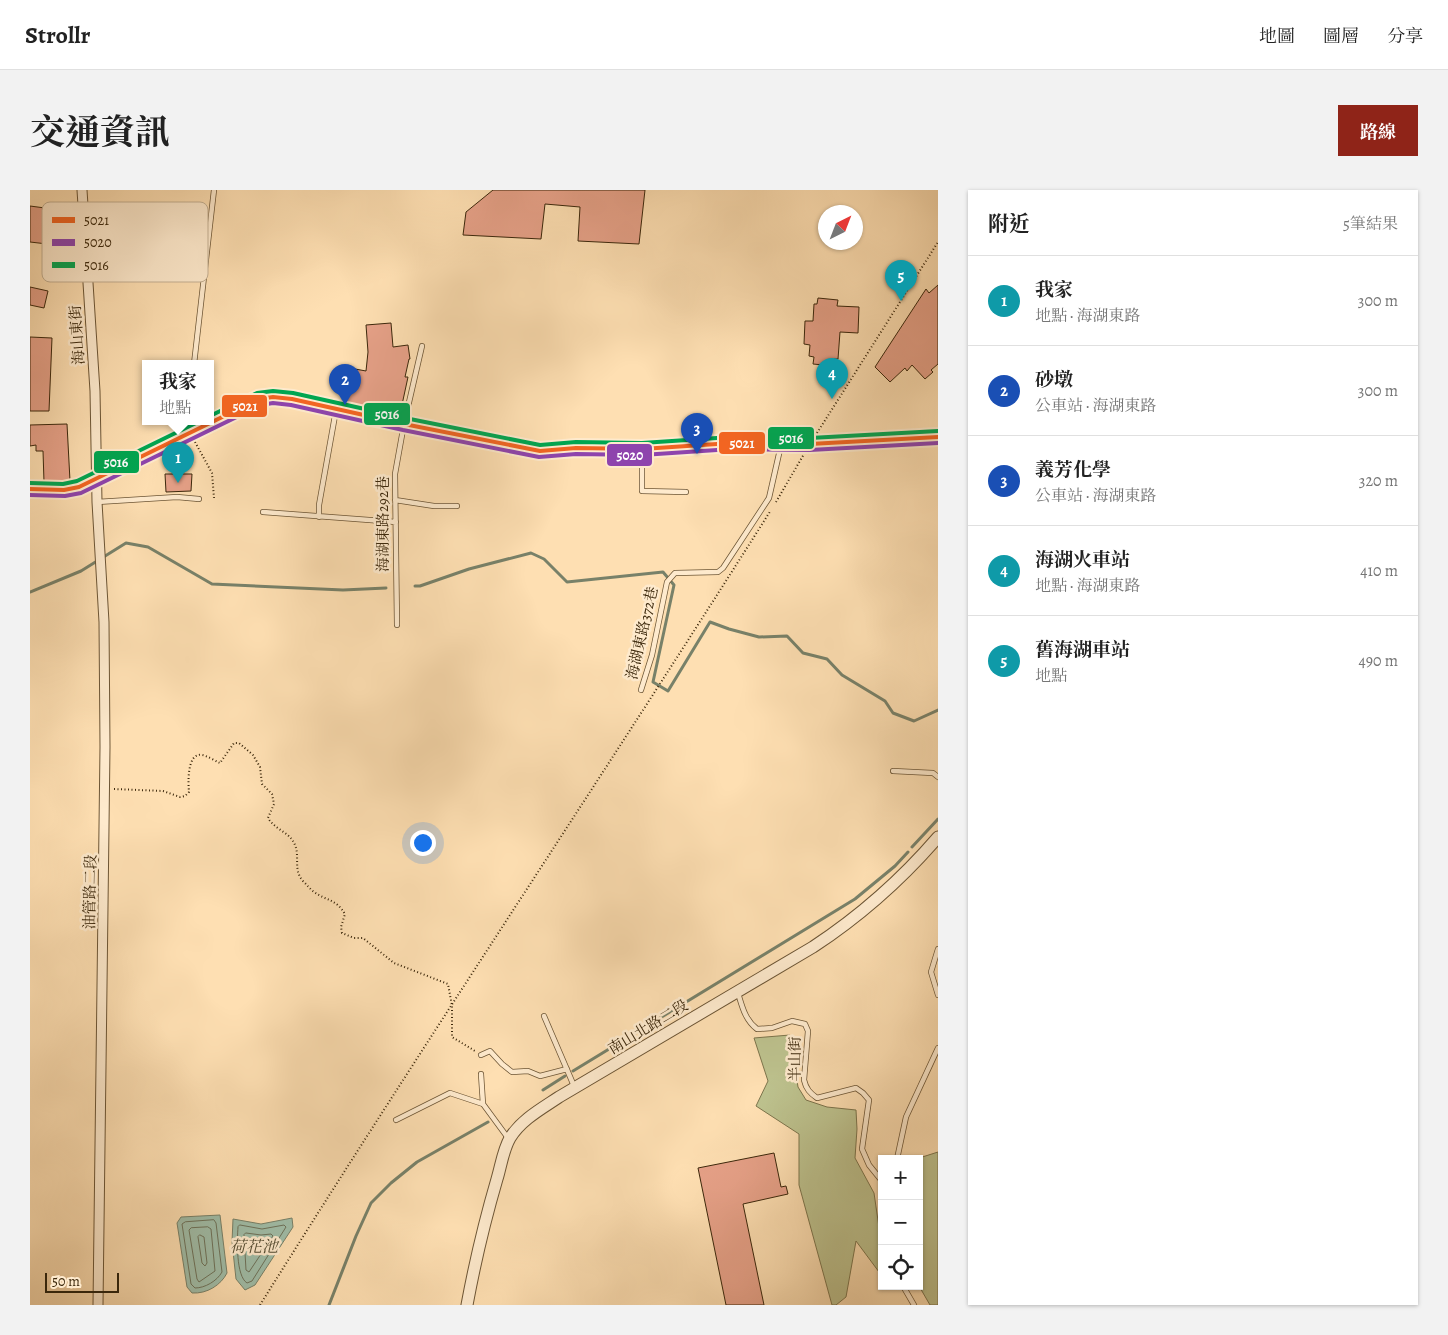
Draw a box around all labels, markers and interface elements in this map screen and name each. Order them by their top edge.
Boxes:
text: Strollr [25,19,90,51]
text: 地圖 [1259,24,1295,48]
text: 圖層 [1323,24,1359,48]
text: 分享 [1387,24,1423,48]
button: 路線 [1338,105,1418,156]
text: 交通資訊 [30,108,170,156]
legend [42,202,208,282]
north arrow [818,205,863,250]
text: 附近 [988,210,1030,238]
text: 5021 [84,211,109,230]
text: 5筆結果 [1343,213,1398,235]
text: 5020 [84,233,112,252]
text: 5016 [84,256,109,275]
pin: 5 [885,260,917,301]
text: 我家 [1035,277,1073,303]
text: 1 [1001,290,1007,312]
text: 300 m [1358,290,1398,312]
street label: 海山東街 [65,304,89,366]
text: 地點 · 海湖東路 [1035,305,1141,327]
pin: 4 [816,358,848,399]
popup [142,360,214,425]
pin: 2 [329,364,361,405]
text: 砂墩 [1035,367,1073,393]
text: 我家 [159,369,197,395]
text: 2 [1000,380,1008,402]
text: 300 m [1358,380,1398,402]
line badge: 5021 [221,394,268,418]
text: 公車站 · 海湖東路 [1035,395,1157,417]
text: 地點 [159,397,191,419]
text: 5021 [233,397,257,416]
line badge: 5016 [363,402,411,426]
text: 5016 [375,405,400,424]
pin: 3 [681,413,713,454]
line badge: 5016 [767,426,815,450]
text: 5016 [779,429,804,448]
line badge: 5021 [718,431,766,455]
text: 5021 [730,434,754,453]
pin: 1 [162,442,194,483]
line badge: 5020 [606,443,653,467]
text: 5020 [617,446,643,465]
line badge: 5016 [93,450,140,474]
text: 5016 [104,453,129,472]
text: 義芳化學 [1035,457,1111,483]
text: 3 [1001,470,1007,492]
text: 320 m [1359,470,1398,492]
street label: 海湖東路292巷 [373,476,393,572]
text: 公車站 · 海湖東路 [1035,485,1157,507]
text: 海湖火車站 [1035,547,1130,573]
text: 4 [1000,560,1008,582]
text: 410 m [1360,560,1398,582]
text: 地點 · 海湖東路 [1035,575,1141,597]
street label: 海湖東路372巷 [622,585,662,681]
text: 舊海湖車站 [1035,637,1130,663]
text: 5 [1001,650,1007,672]
text: 490 m [1358,650,1398,672]
text: 地點 [1035,665,1067,687]
your location [410,830,436,856]
street label: 油管路二段 [79,854,101,930]
street label: 南山北路二段 [604,995,692,1059]
street label: 半山街 [785,1036,805,1082]
map controls [878,1155,923,1290]
button: + [878,1155,923,1200]
button: − [878,1200,923,1245]
water label: 荷花池 [230,1236,280,1258]
button: locate [878,1245,923,1290]
scale bar [45,1270,119,1293]
text: 50 m [52,1272,80,1291]

